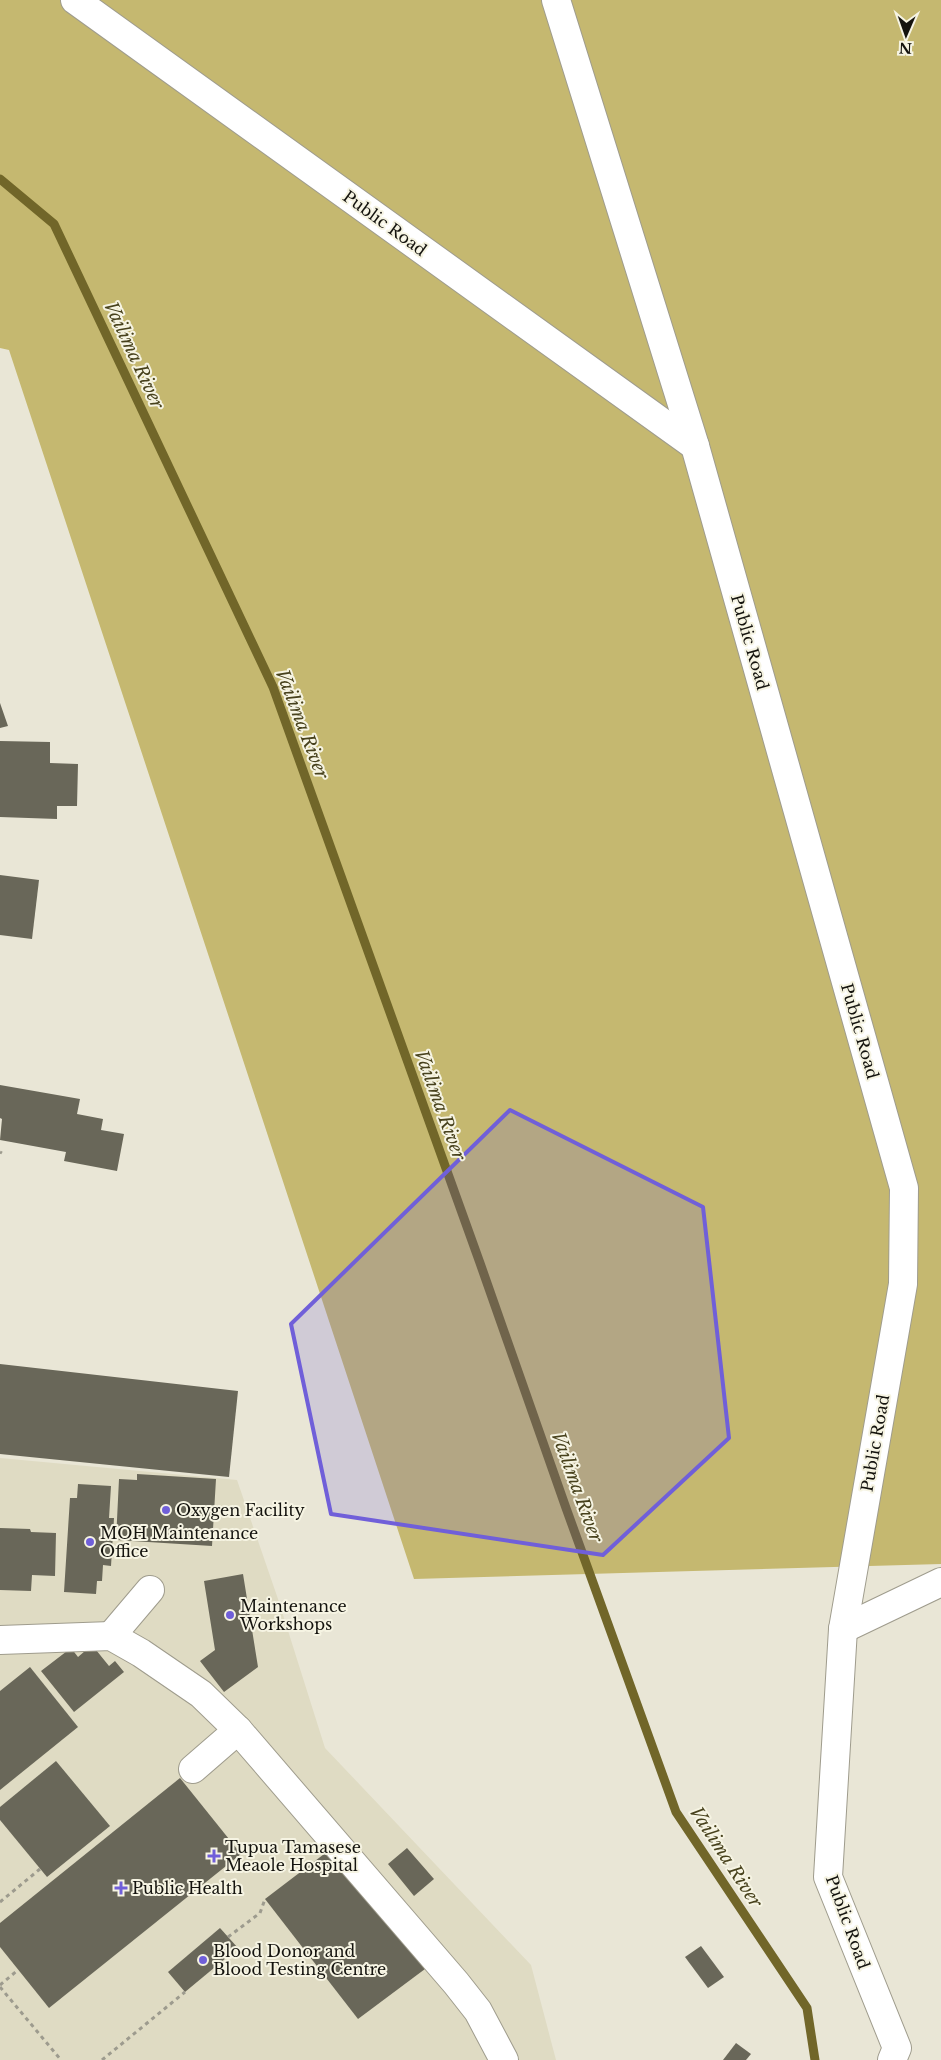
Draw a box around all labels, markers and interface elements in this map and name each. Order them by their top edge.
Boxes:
north arrow [881,10,931,60]
text: N [899,39,912,57]
street label: Public Road [339,186,431,260]
water label: Vailima River [99,298,169,413]
street label: Public Road [727,592,773,692]
water label: Vailima River [271,666,333,783]
street label: Public Road [837,981,883,1081]
water label: Vailima River [410,1047,470,1164]
street label: Public Road [857,1393,893,1493]
water label: Vailima River [547,1429,607,1546]
place label: Oxygen Facility [176,1500,306,1520]
marker: Oxygen Facility [160,1504,172,1516]
place label: MOH Maintenance Office [100,1523,258,1561]
marker: MOH Maintenance Office [84,1536,96,1548]
place label: Maintenance Workshops [239,1596,347,1634]
marker: Maintenance Workshops [224,1609,236,1621]
water label: Vailima River [685,1802,767,1912]
place label: Tupua Tamasese Meaole Hospital [225,1837,361,1875]
marker: Tupua Tamasese Meaole Hospital [207,1849,221,1863]
street label: Public Road [822,1872,874,1972]
place label: Public Health [132,1878,243,1898]
marker: Public Health [114,1881,128,1895]
place label: Blood Donor and Blood Testing Centre [213,1941,386,1979]
marker: Blood Donor and Blood Testing Centre [197,1954,209,1966]

